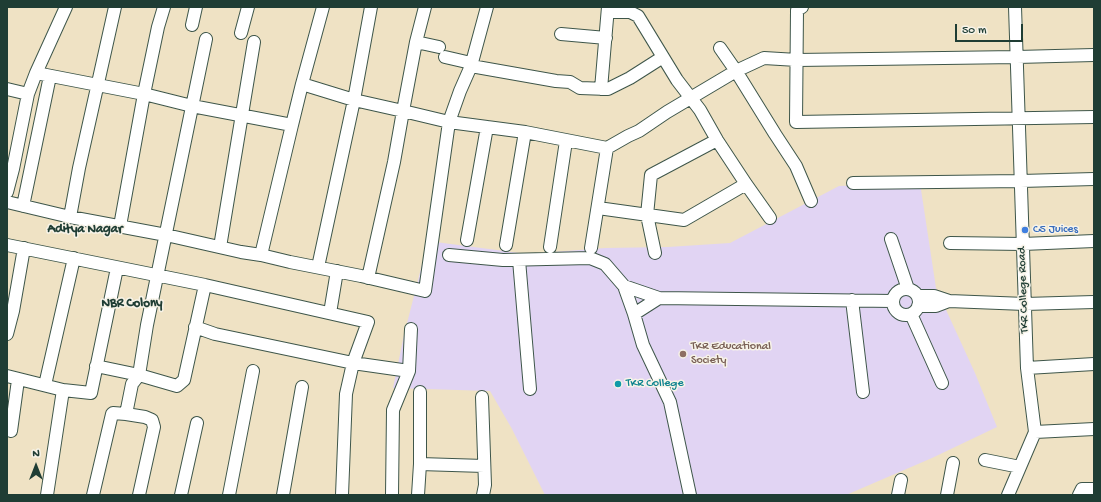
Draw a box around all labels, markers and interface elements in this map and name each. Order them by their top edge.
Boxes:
scale bar [957,16,1025,42]
text: 50 m [962,24,987,38]
district label: Aditya Nagar [47,222,123,238]
place label: C5 Juices [1033,223,1078,237]
marker: C5 Juices [1020,225,1030,235]
street label: TKR College Road [1015,246,1033,334]
district label: NBR Colony [101,296,163,312]
place label: TKR Educational Society [691,340,771,368]
marker: TKR Educational Society [678,349,688,359]
place label: TKR College [626,377,684,391]
marker: TKR College [613,379,623,389]
north arrow [16,446,56,486]
text: N [32,448,40,460]

